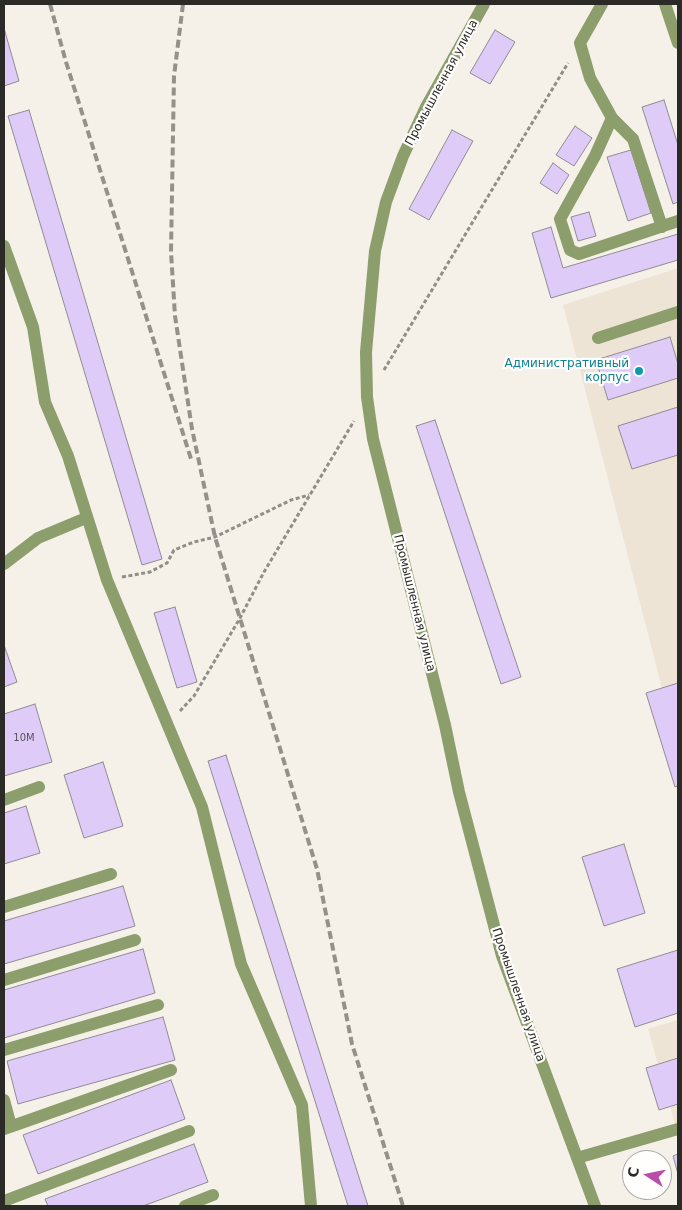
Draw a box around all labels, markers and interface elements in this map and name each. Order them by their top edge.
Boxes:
street label: Промышленная улица [403,17,481,149]
place label: Административный корпус [504,357,629,385]
marker: Административный корпус [633,365,645,377]
street label: Промышленная улица [390,533,438,673]
house number: 10М [13,732,35,744]
street label: Промышленная улица [488,926,548,1064]
north arrow [622,1150,672,1200]
text: С [624,1166,642,1179]

